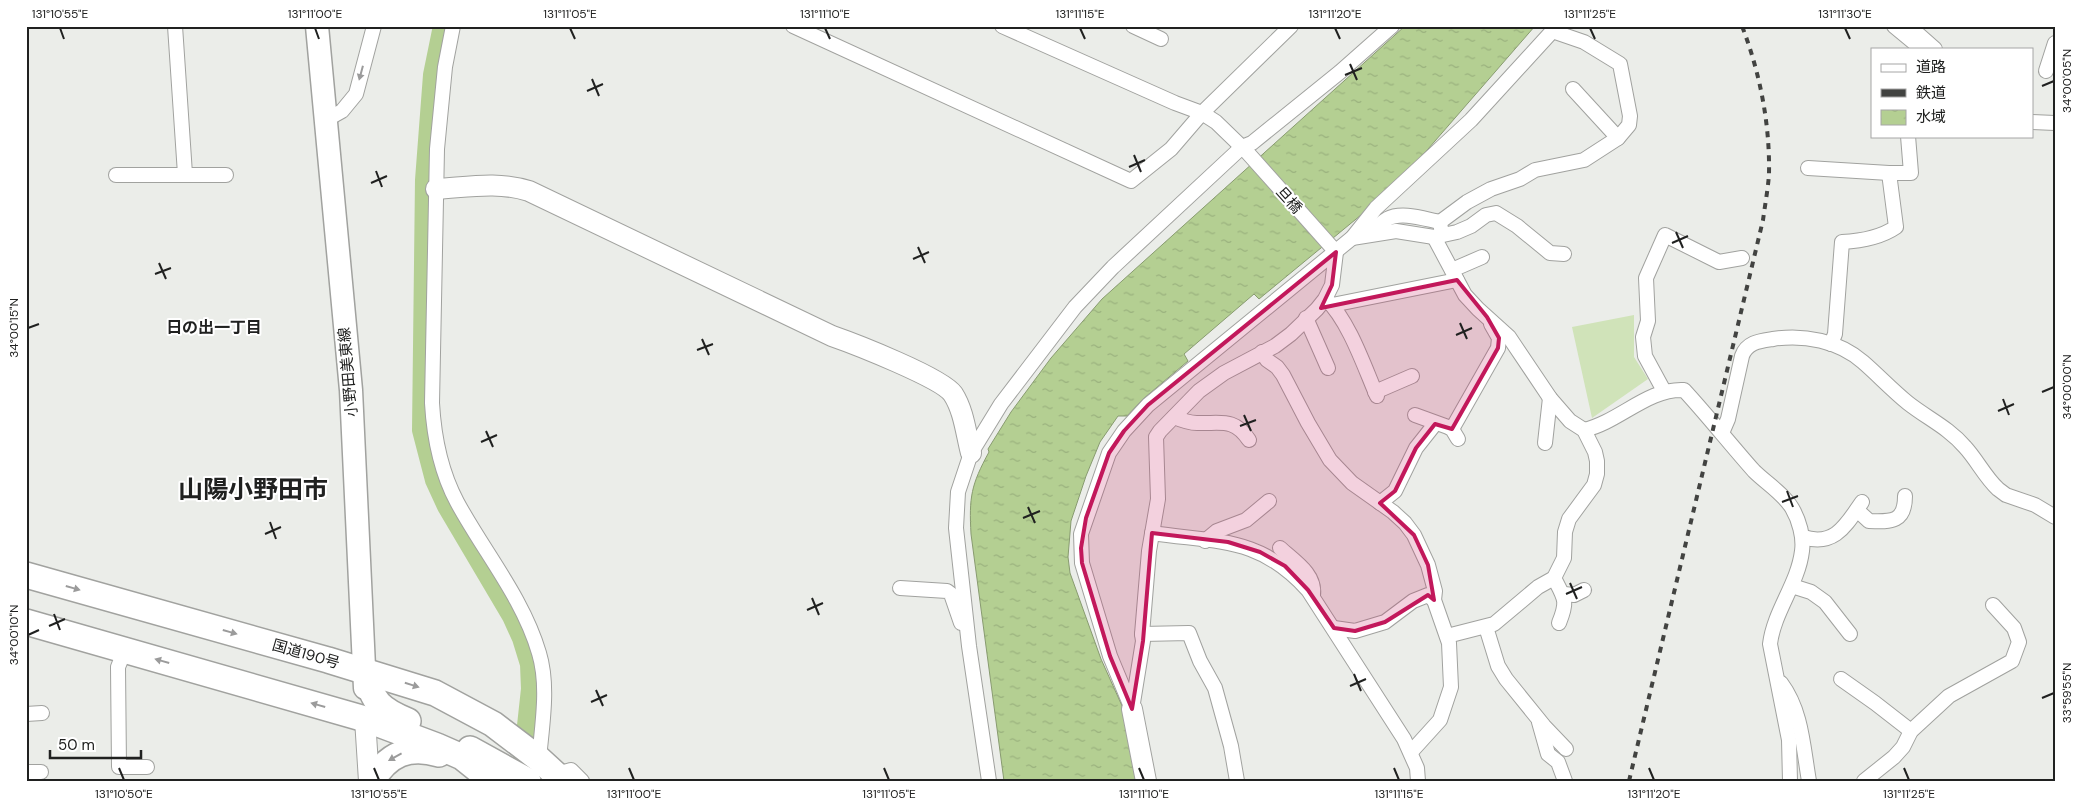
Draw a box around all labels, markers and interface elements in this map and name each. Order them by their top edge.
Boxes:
text: 131°10'55"E [32,6,89,22]
text: 131°11'00"E [288,6,343,22]
text: 131°11'05"E [543,6,597,22]
text: 131°11'10"E [800,6,850,22]
text: 131°11'15"E [1055,6,1105,22]
text: 131°11'20"E [1308,6,1362,22]
text: 131°11'25"E [1564,6,1616,22]
text: 131°11'30"E [1818,6,1872,22]
legend [1871,48,2034,138]
text: 34°00'05"N [2059,49,2075,113]
text: 道路 [1916,57,1946,77]
one-way arrow [357,66,365,81]
text: 鉄道 [1916,83,1946,103]
text: 水域 [1916,107,1946,127]
street label: 旦橋 [1272,182,1306,218]
text: 34°00'15"N [6,298,22,358]
district label: 日の出一丁目 [166,317,262,338]
street label: 小野田美東線 [334,326,362,418]
text: 34°00'00"N [2059,354,2075,420]
district label: 山陽小野田市 [178,473,328,506]
one-way arrow [66,585,81,593]
text: 34°00'10"N [6,605,22,665]
one-way arrow [222,629,237,637]
street label: 国道190号 [270,635,342,673]
one-way arrow [154,656,169,664]
text: 33°59'55"N [2059,663,2075,723]
one-way arrow [405,682,420,690]
one-way arrow [311,700,326,708]
scale bar [50,727,141,759]
text: 50 m [58,735,95,755]
one-way arrow [388,753,402,762]
text: 131°10'50"E [95,786,153,802]
text: 131°10'55"E [351,786,408,802]
text: 131°11'00"E [607,786,662,802]
text: 131°11'05"E [862,786,916,802]
text: 131°11'10"E [1119,786,1169,802]
text: 131°11'15"E [1374,786,1424,802]
text: 131°11'20"E [1627,786,1681,802]
text: 131°11'25"E [1883,786,1935,802]

